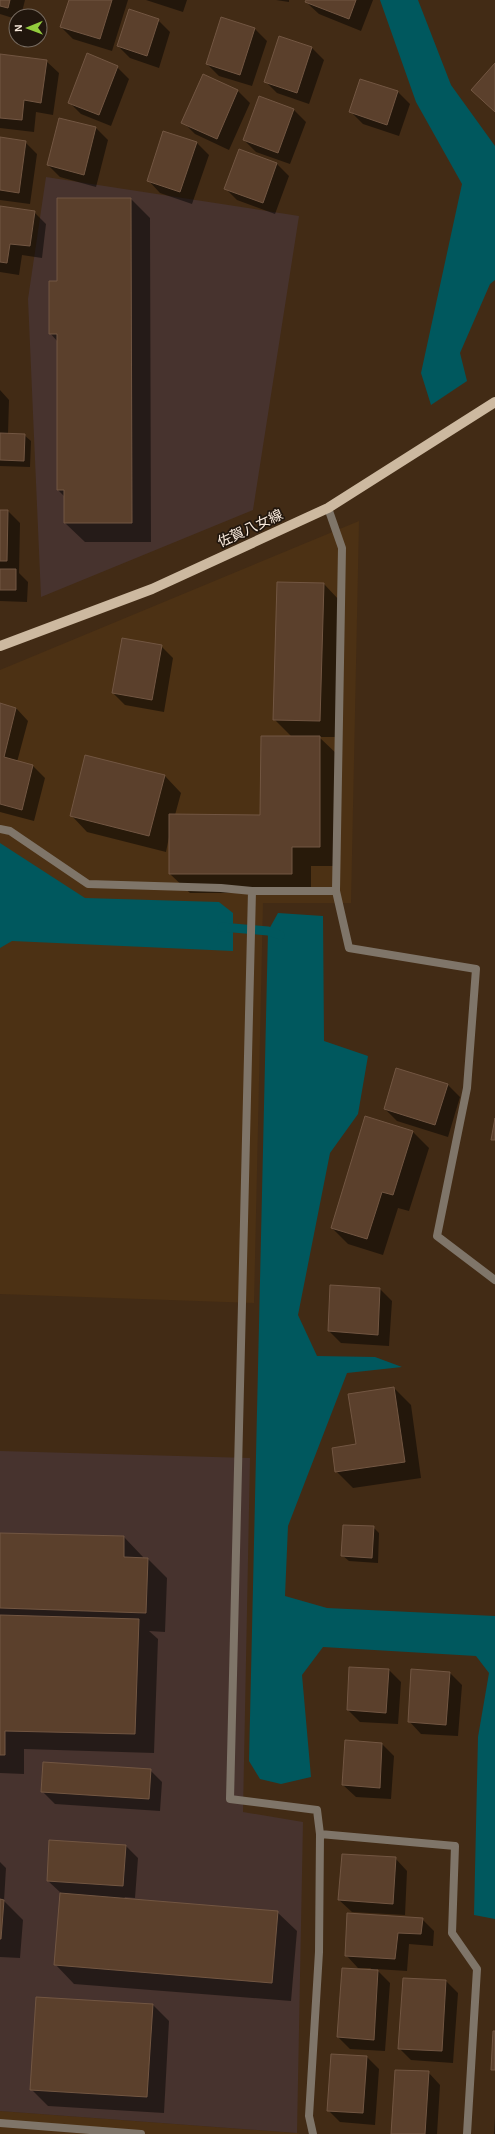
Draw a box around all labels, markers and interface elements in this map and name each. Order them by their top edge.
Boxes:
north arrow [8,8,48,48]
text: N [13,24,24,32]
street label: 佐賀八女線 [215,507,285,550]

